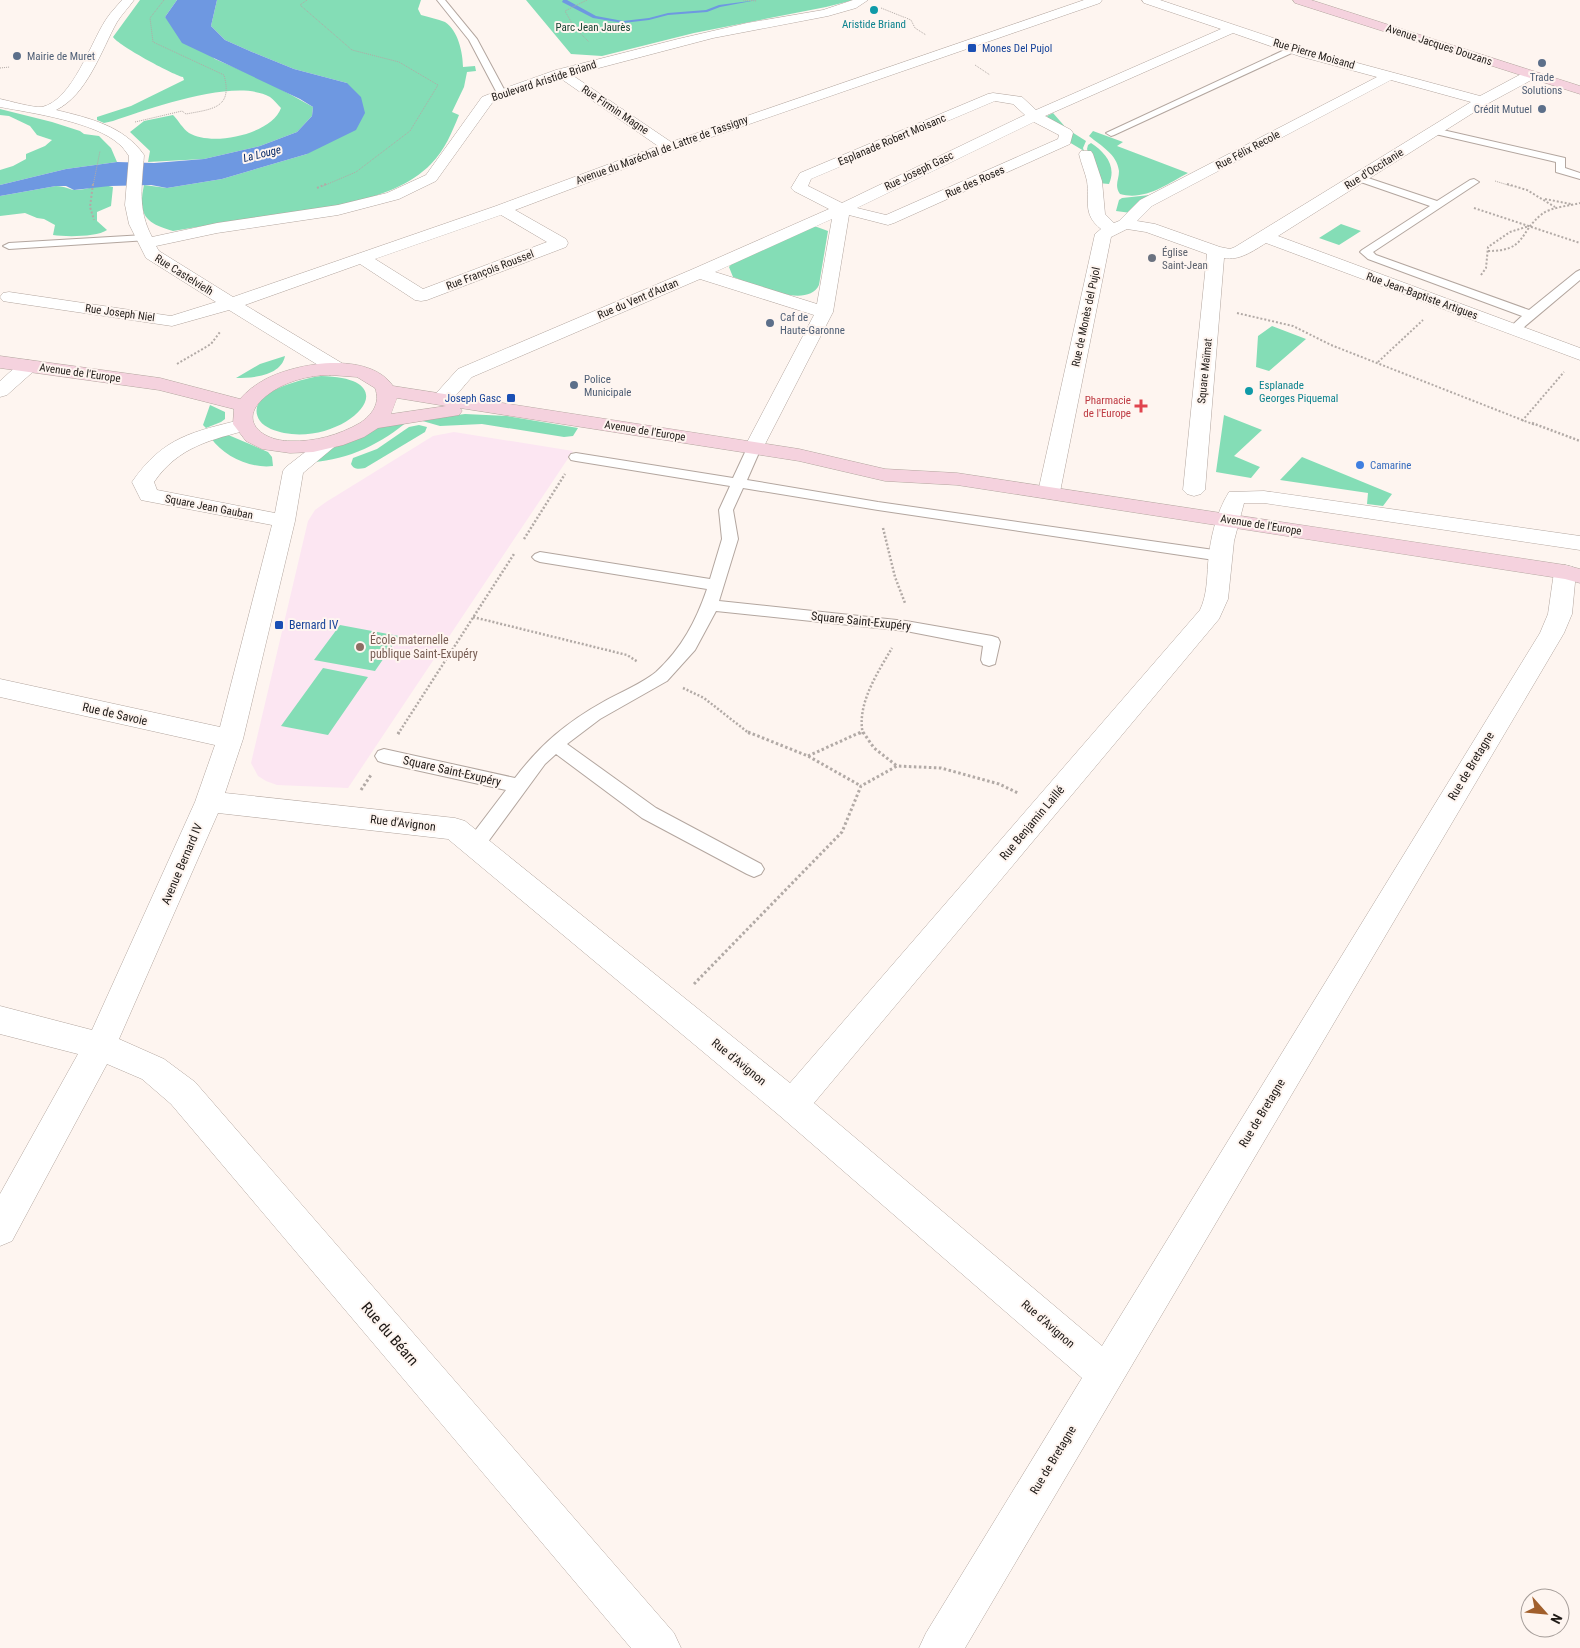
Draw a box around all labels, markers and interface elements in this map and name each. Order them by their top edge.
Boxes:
marker: Aristide Briand [868,4,880,16]
place label: Aristide Briand [842,18,906,31]
park label: Parc Jean Jaurès [555,21,631,34]
street label: Avenue Jacques Douzans [1384,22,1494,68]
street label: Rue Pierre Moisand [1272,36,1356,72]
marker: Mones Del Pujol [966,42,978,54]
place label: Mones Del Pujol [982,42,1052,55]
marker: Mairie de Muret [11,50,23,62]
place label: Mairie de Muret [27,50,95,63]
marker: Trade Solutions [1536,57,1548,69]
street label: Boulevard Aristide Briand [490,58,598,104]
place label: Trade Solutions [1522,71,1562,97]
street label: Rue Firmin Magne [579,83,651,137]
place label: Crédit Mutuel [1474,103,1532,116]
marker: Crédit Mutuel [1536,103,1548,115]
street label: Esplanade Robert Moisanc [836,111,948,169]
street label: Avenue du Maréchal de Lattre de Tassigny [574,113,750,187]
street label: Rue Félix Recole [1214,128,1282,172]
water label: La Louge [242,143,282,165]
street label: Rue d'Occitanie [1342,146,1406,192]
street label: Rue Joseph Gasc [882,149,956,193]
street label: Rue des Roses [943,163,1007,201]
place label: Église Saint-Jean [1162,246,1208,272]
street label: Rue François Roussel [444,247,536,293]
street label: Rue Castelvielh [152,252,216,298]
marker: Église Saint-Jean [1146,252,1158,264]
street label: Rue de Monès del Pujol [1069,266,1103,368]
street label: Rue Jean-Baptiste Artigues [1364,270,1480,322]
street label: Rue du Vent d'Autan [596,276,680,322]
street label: Rue Joseph Niel [84,302,156,324]
place label: Caf de Haute-Garonne [780,311,845,337]
marker: Caf de Haute-Garonne [764,317,776,329]
street label: Square Maïmat [1195,338,1215,404]
street label: Avenue de l'Europe [39,361,121,385]
place label: Police Municipale [584,373,631,399]
marker: Police Municipale [568,379,580,391]
place label: Esplanade Georges Piquemal [1259,379,1338,405]
marker: Esplanade Georges Piquemal [1243,385,1255,397]
place label: Joseph Gasc [445,392,501,405]
marker: Joseph Gasc [505,392,517,404]
place label: Pharmacie de l'Europe [1083,394,1131,420]
marker: Pharmacie de l'Europe [1135,400,1147,412]
street label: Avenue de l'Europe [604,418,686,444]
marker: Camarine [1354,459,1366,471]
place label: Camarine [1370,459,1411,472]
street label: Square Jean Gauban [164,492,254,522]
street label: Avenue de l'Europe [1220,512,1302,538]
street label: Square Saint-Exupéry [810,609,912,633]
place label: Bernard IV [289,618,339,632]
marker: Bernard IV [273,619,285,631]
place label: École maternelle publique Saint-Exupéry [370,632,478,661]
marker: École maternelle publique Saint-Exupéry [354,641,366,653]
street label: Rue de Savoie [81,700,149,728]
street label: Rue de Bretagne [1445,729,1497,803]
street label: Square Saint-Exupéry [402,753,502,789]
street label: Rue Benjamin Laillé [997,783,1067,863]
street label: Rue d'Avignon [369,812,437,834]
street label: Avenue Bernard IV [159,821,205,907]
street label: Rue d'Avignon [709,1036,769,1088]
street label: Rue de Bretagne [1236,1076,1288,1150]
street label: Rue d'Avignon [1019,1297,1078,1351]
street label: Rue du Béarn [358,1299,422,1369]
street label: Rue de Bretagne [1027,1423,1079,1497]
north arrow [1520,1588,1570,1638]
text: N [1548,1611,1566,1626]

